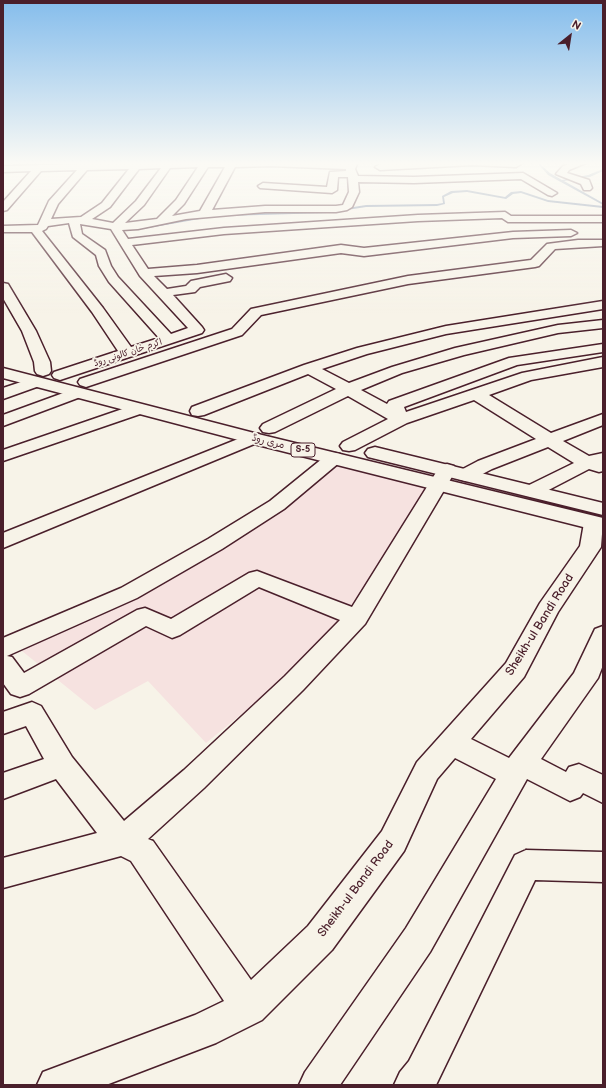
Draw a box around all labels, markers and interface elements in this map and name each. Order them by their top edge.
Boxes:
north arrow [550,16,590,56]
text: N [569,17,583,33]
street label: اکرم خان کالونی روڈ [92,337,164,369]
street label: مری روڈ [250,432,286,452]
road number: S-5 [291,443,315,457]
street label: Sheikh-ul Bandi Road [503,572,577,678]
street label: Sheikh-ul Bandi Road [315,838,397,940]

